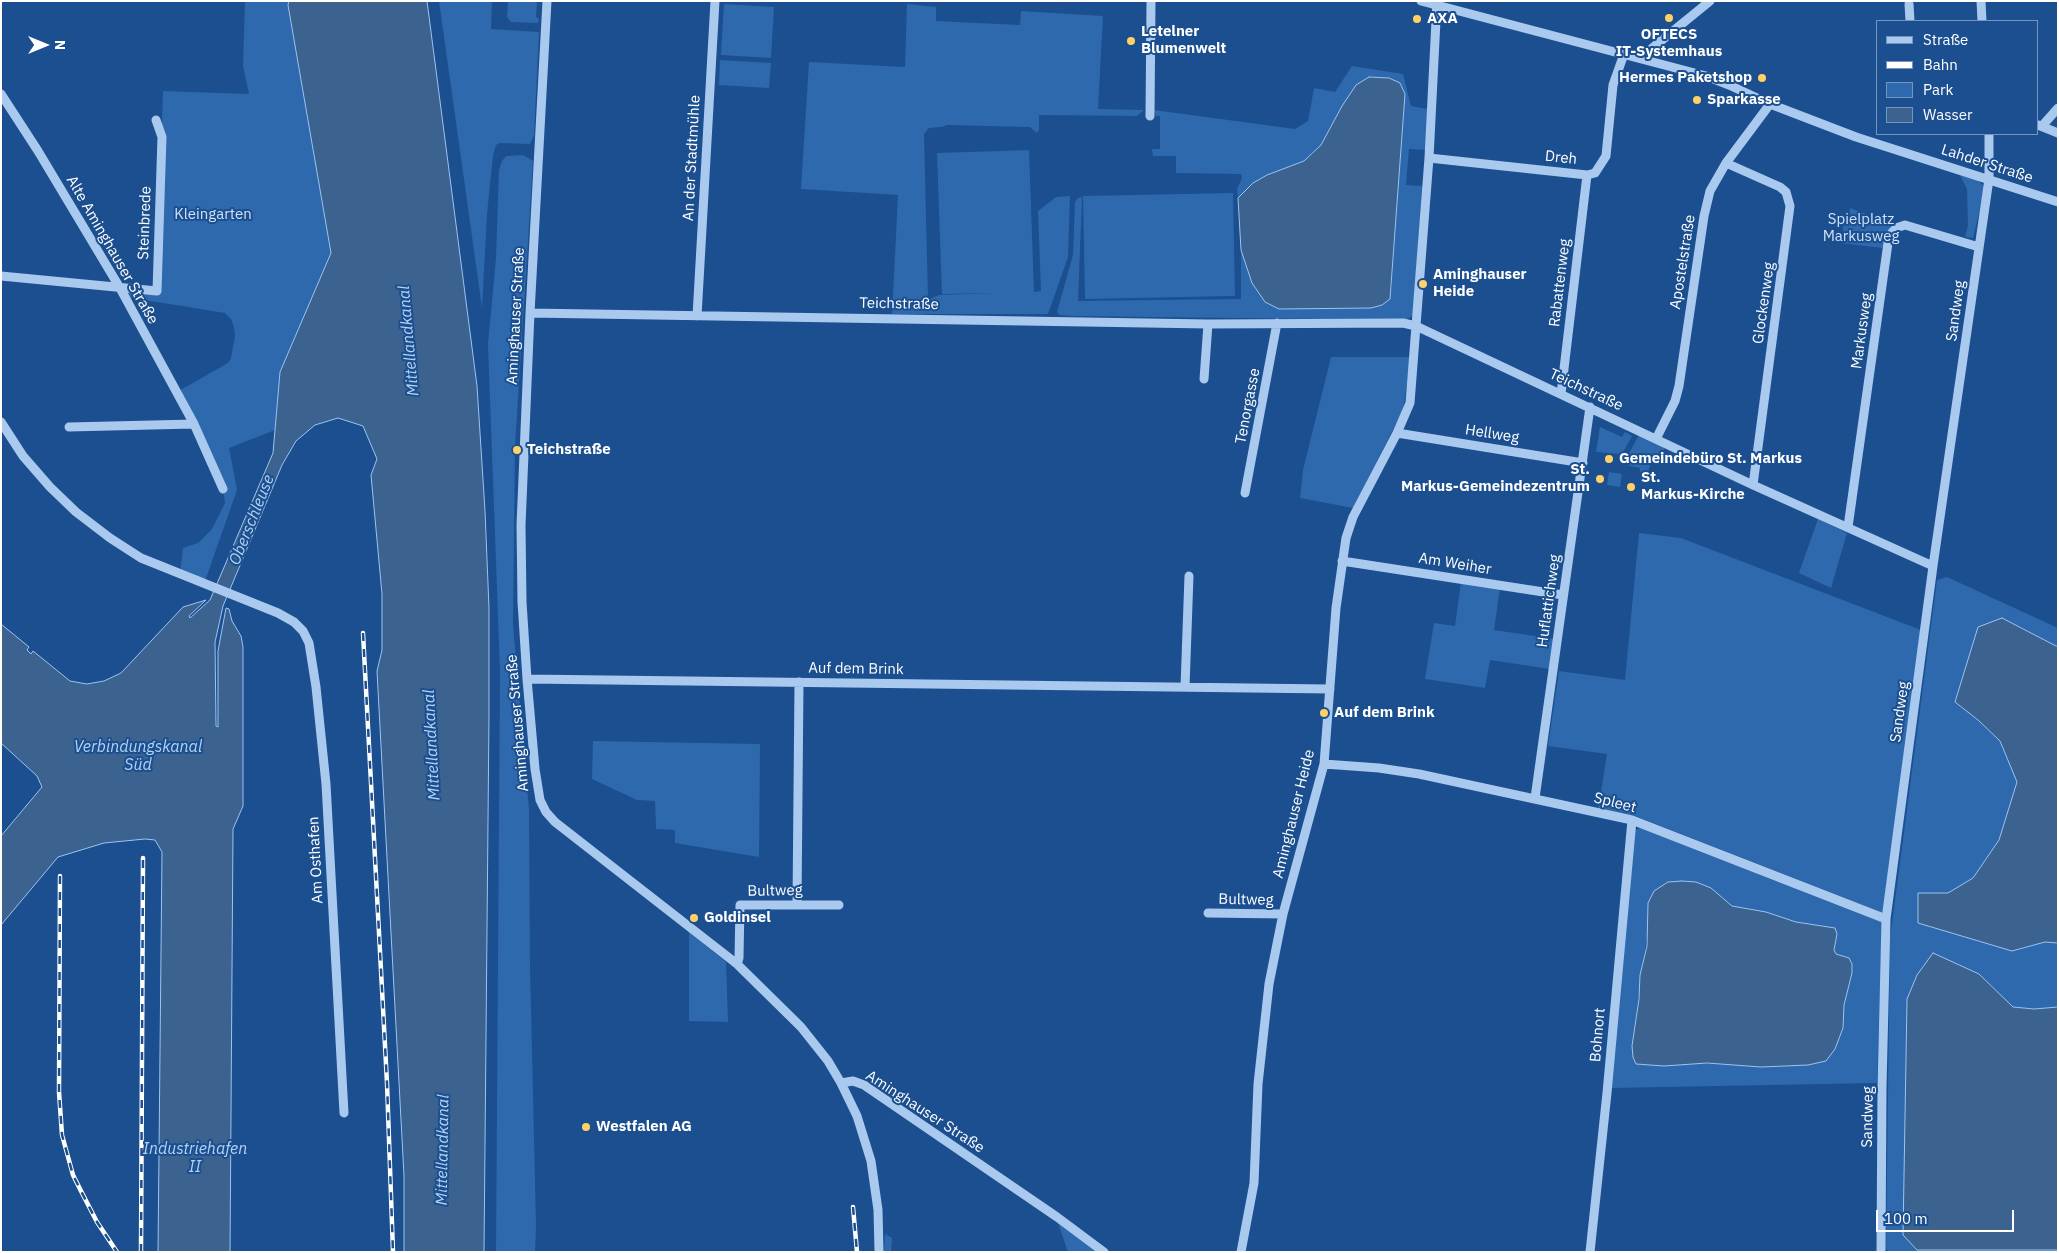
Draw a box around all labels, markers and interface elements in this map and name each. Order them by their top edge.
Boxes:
place label: AXA [1427,10,1458,28]
marker: OFTECS IT-Systemhaus [1663,12,1675,24]
marker: AXA [1411,13,1423,25]
north arrow [20,20,70,70]
legend [1876,20,2039,135]
place label: Letelner Blumenwelt [1141,23,1226,58]
place label: OFTECS IT-Systemhaus [1616,26,1722,61]
text: Straße [1923,30,1968,49]
marker: Letelner Blumenwelt [1125,35,1137,47]
text: N [51,40,69,50]
text: Bahn [1923,55,1958,74]
place label: Hermes Paketshop [1619,69,1752,87]
marker: Hermes Paketshop [1756,72,1768,84]
text: Park [1923,80,1953,99]
place label: Sparkasse [1707,91,1781,109]
marker: Sparkasse [1691,94,1703,106]
street label: An der Stadtmühle [680,95,704,221]
text: Wasser [1923,105,1973,124]
street label: Lahder Straße [1939,141,2035,187]
street label: Dreh [1544,147,1578,169]
street label: Alte Aminghauser Straße [62,173,162,327]
street label: Steinbrede [135,186,155,260]
park label: Kleingarten [174,206,252,224]
park label: Spielplatz Markusweg [1823,211,1899,246]
street label: Apostelstraße [1667,214,1699,310]
street label: Rabattenweg [1546,238,1574,328]
street label: Aminghauser Straße [503,247,529,385]
street label: Glockenweg [1749,261,1779,345]
place label: Aminghauser Heide [1433,266,1527,301]
marker: Aminghauser Heide [1417,278,1429,290]
street label: Sandweg [1943,279,1969,343]
water label: Mittellandkanal [395,285,423,397]
street label: Markusweg [1848,292,1876,370]
street label: Teichstraße [859,294,939,314]
street label: Teichstraße [1546,365,1626,415]
street label: Tenorgasse [1232,367,1264,445]
street label: Hellweg [1464,421,1520,447]
place label: Teichstraße [527,441,611,459]
marker: Teichstraße [511,444,523,456]
place label: Gemeindebüro St. Markus [1619,450,1802,468]
marker: Gemeindebüro St. Markus [1603,453,1615,465]
place label: St. Markus-Gemeindezentrum [1401,461,1590,496]
place label: St. Markus-Kirche [1641,469,1745,504]
water label: Oberschleuse [225,472,279,568]
marker: St. Markus-Gemeindezentrum [1594,473,1606,485]
marker: St. Markus-Kirche [1625,481,1637,493]
street label: Am Weiher [1417,549,1493,579]
street label: Huflattichweg [1534,553,1564,649]
street label: Aminghauser Straße [503,654,533,792]
street label: Auf dem Brink [808,659,904,679]
street label: Sandweg [1887,680,1913,744]
water label: Mittellandkanal [420,689,444,801]
place label: Auf dem Brink [1334,704,1435,722]
marker: Auf dem Brink [1318,707,1330,719]
water label: Verbindungskanal Süd [74,737,202,775]
street label: Aminghauser Heide [1269,748,1319,880]
street label: Spleet [1592,789,1638,817]
street label: Am Osthafen [305,816,327,904]
street label: Bultweg [747,882,803,900]
street label: Bultweg [1218,891,1274,909]
place label: Goldinsel [704,909,771,927]
marker: Goldinsel [688,912,700,924]
street label: Bohnort [1587,1007,1609,1063]
street label: Aminghauser Straße [862,1067,988,1157]
street label: Sandweg [1858,1086,1878,1148]
water label: Mittellandkanal [432,1094,454,1206]
place label: Westfalen AG [596,1118,692,1136]
marker: Westfalen AG [580,1121,592,1133]
water label: Industriehafen II [143,1139,247,1177]
scale bar [1879,1200,2016,1232]
text: 100 m [1884,1209,1928,1228]

